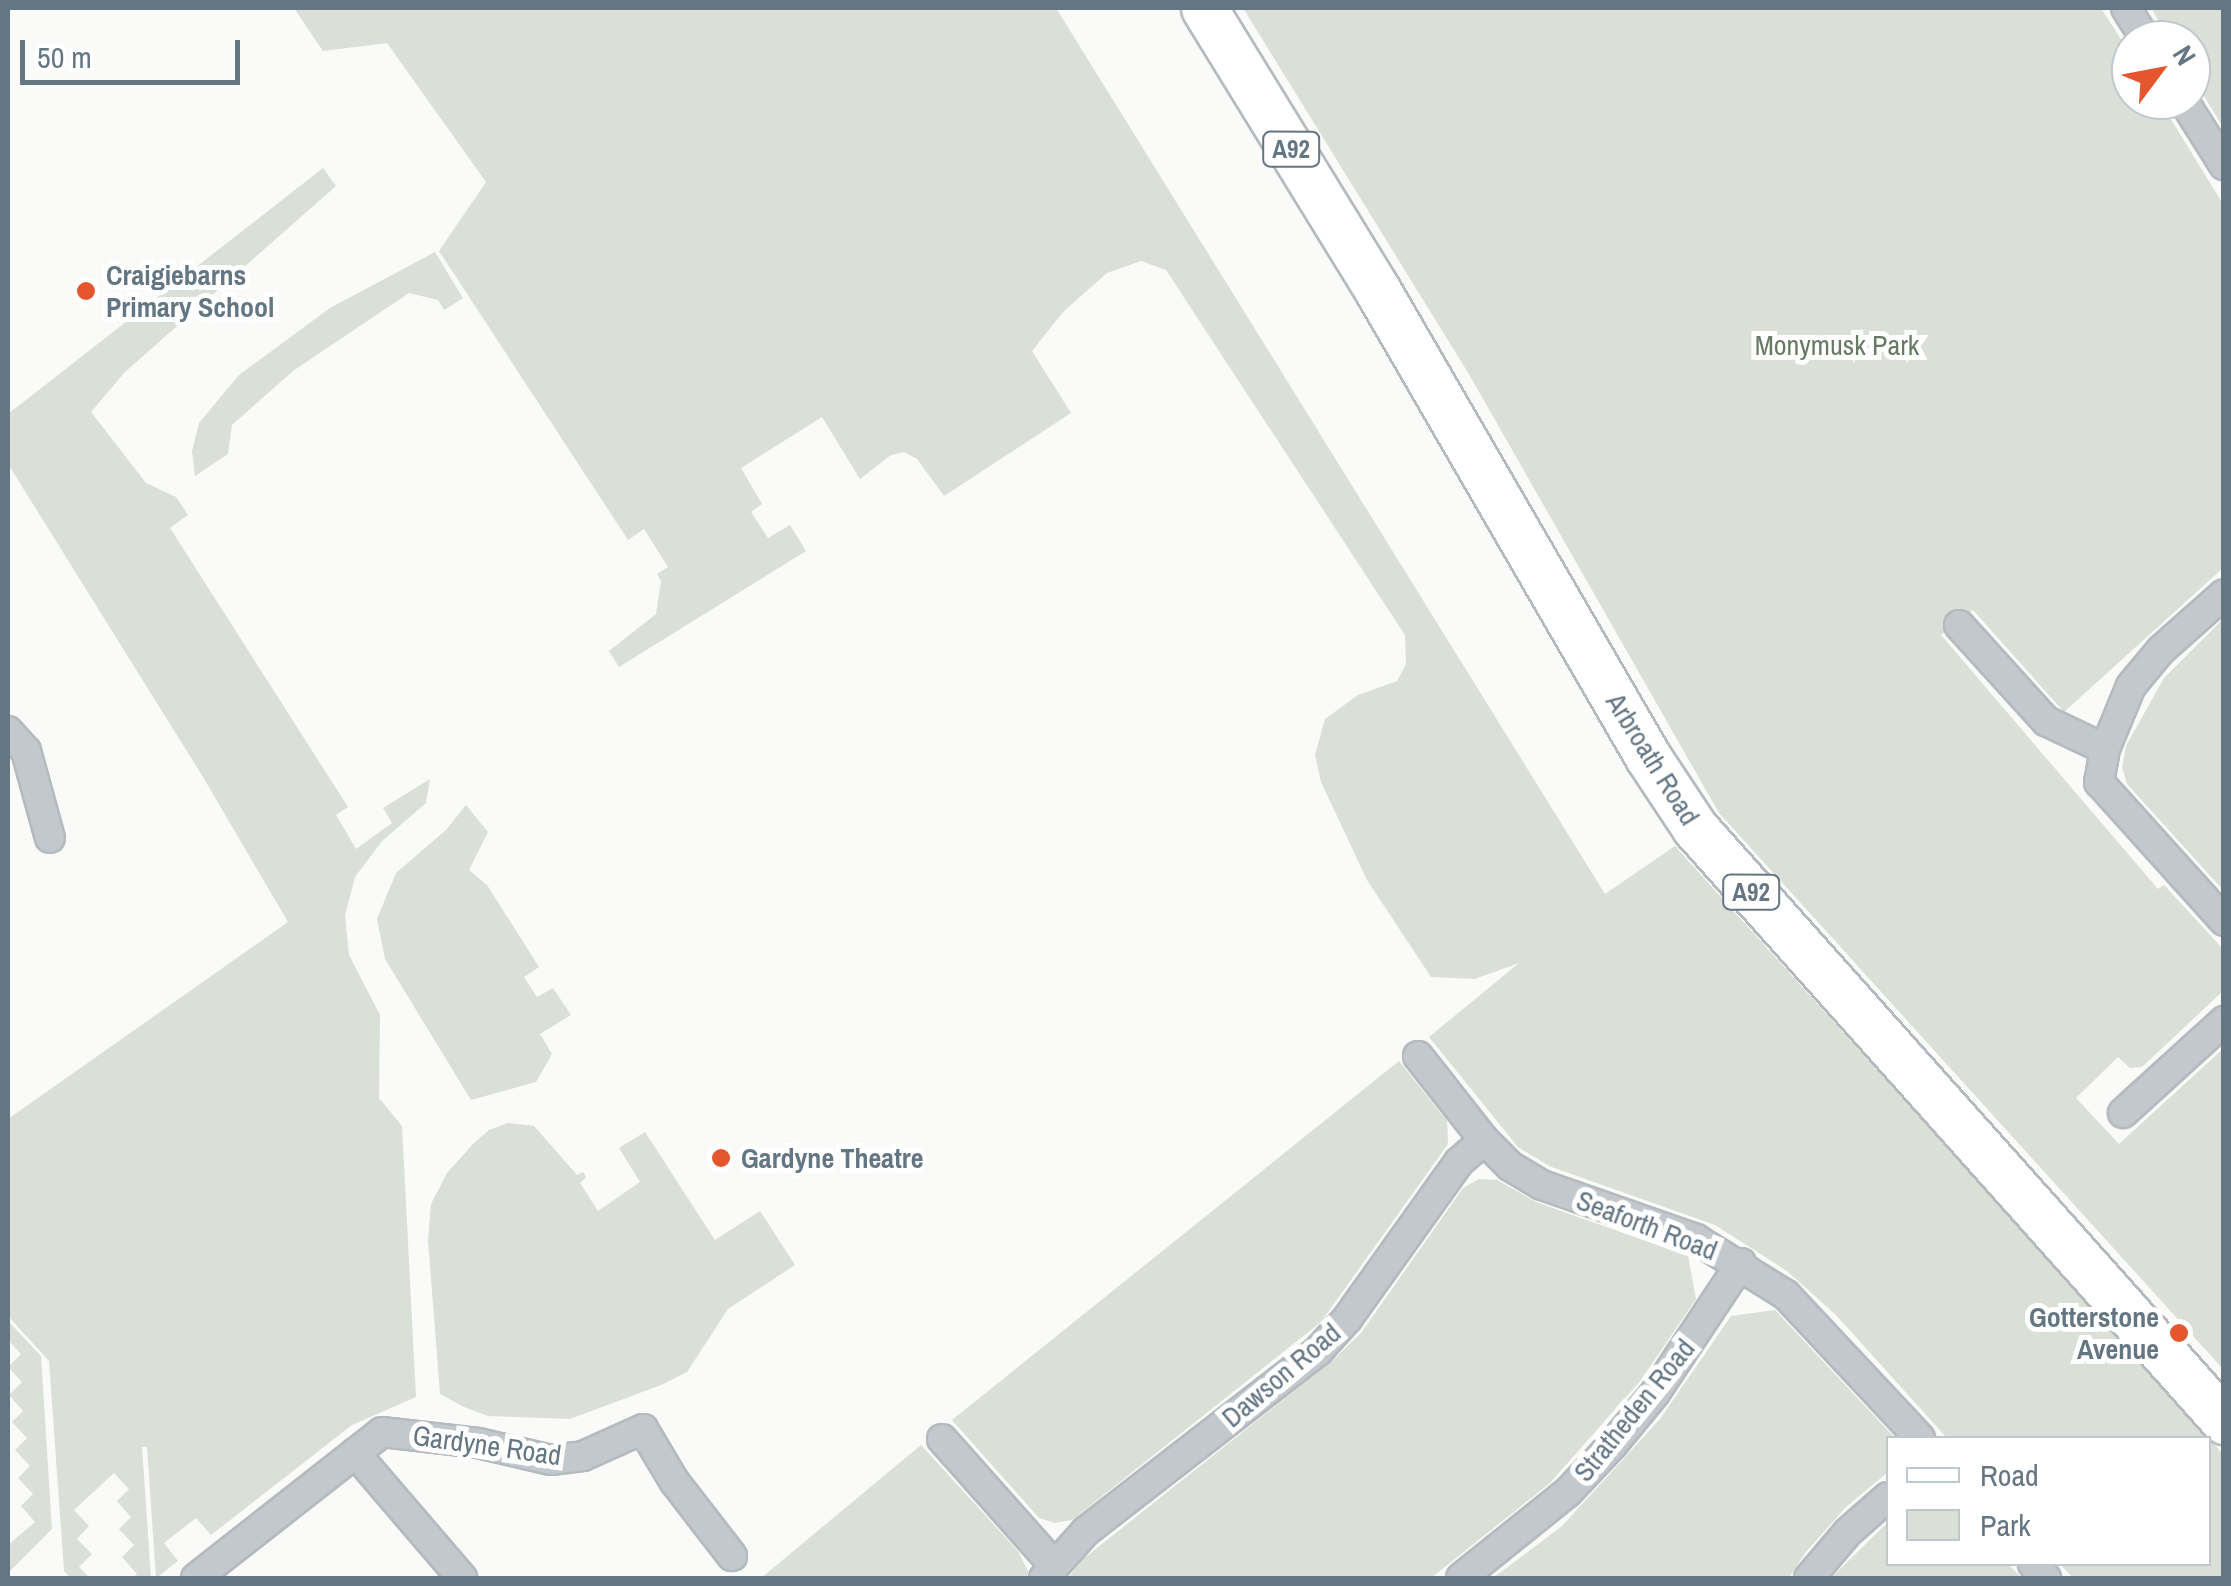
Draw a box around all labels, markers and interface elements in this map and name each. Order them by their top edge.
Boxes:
scale bar [25,20,245,82]
north arrow [2111,20,2211,120]
text: 50 m [37,37,92,77]
text: N [2164,38,2205,72]
road number: A92 [1261,129,1321,169]
place label: Craigiebarns Primary School [106,258,274,324]
marker: Craigiebarns Primary School [75,280,97,302]
park label: Monymusk Park [1755,328,1919,362]
street label: Arbroath Road [1599,687,1707,831]
road number: A92 [1721,872,1781,912]
place label: Gardyne Theatre [741,1141,923,1175]
marker: Gardyne Theatre [710,1147,732,1169]
street label: Seaforth Road [1572,1183,1722,1267]
place label: Gotterstone Avenue [2029,1300,2159,1366]
street label: Dawson Road [1215,1316,1347,1434]
marker: Gotterstone Avenue [2168,1322,2190,1344]
street label: Stratheden Road [1566,1332,1702,1488]
street label: Gardyne Road [411,1418,563,1472]
legend [1886,1436,2211,1566]
text: Road [1980,1455,2039,1495]
text: Park [1980,1505,2031,1545]

